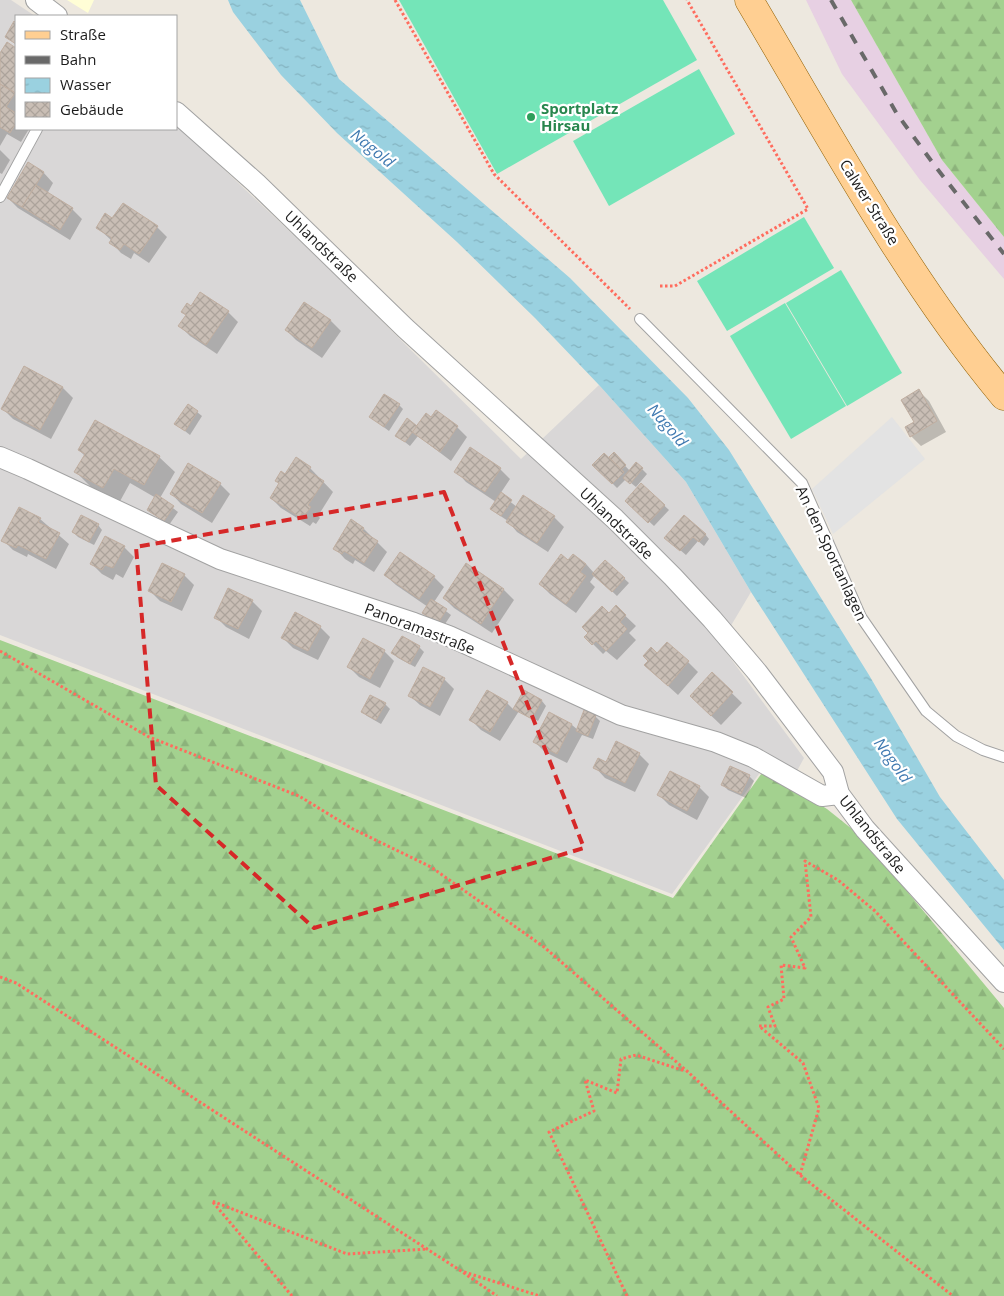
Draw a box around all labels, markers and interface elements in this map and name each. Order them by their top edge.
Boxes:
legend [15,15,178,130]
text: Straße [60,24,106,44]
text: Bahn [60,49,96,69]
text: Wasser [60,74,111,94]
place label: Sportplatz Hirsau [541,98,618,135]
text: Gebäude [60,99,124,119]
marker: Sportplatz Hirsau [525,111,537,123]
water label: Nagold [346,123,400,173]
street label: Calwer Straße [836,155,904,249]
street label: Uhlandstraße [281,206,363,286]
water label: Nagold [643,399,693,452]
street label: An den Sportanlagen [792,482,872,624]
street label: Uhlandstraße [576,483,658,563]
street label: Panoramastraße [362,598,478,658]
water label: Nagold [869,733,917,788]
street label: Uhlandstraße [835,791,911,877]

